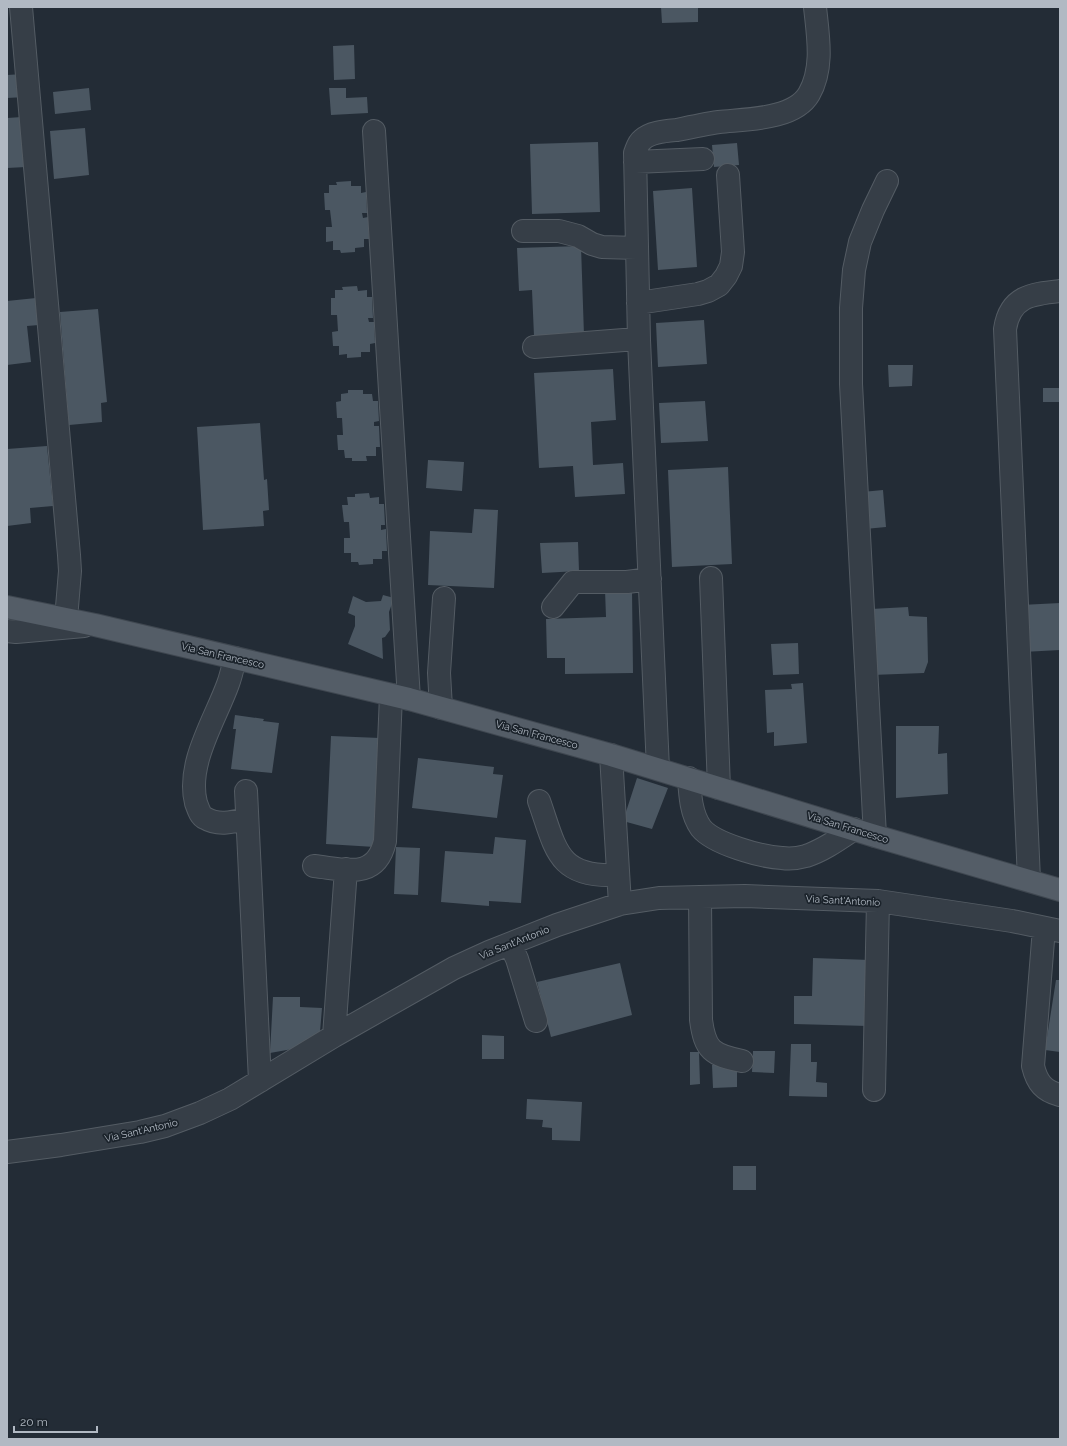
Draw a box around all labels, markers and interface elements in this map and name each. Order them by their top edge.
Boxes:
street label: Via San Francesco [180,641,265,670]
street label: Via San Francesco [495,718,579,751]
street label: Via San Francesco [806,810,890,845]
street label: Via Sant'Antonio [805,893,881,908]
street label: Via Sant'Antonio [478,923,551,962]
street label: Via Sant'Antonio [104,1117,179,1144]
scale bar [14,1408,97,1434]
text: 20 m [20,1415,48,1429]

